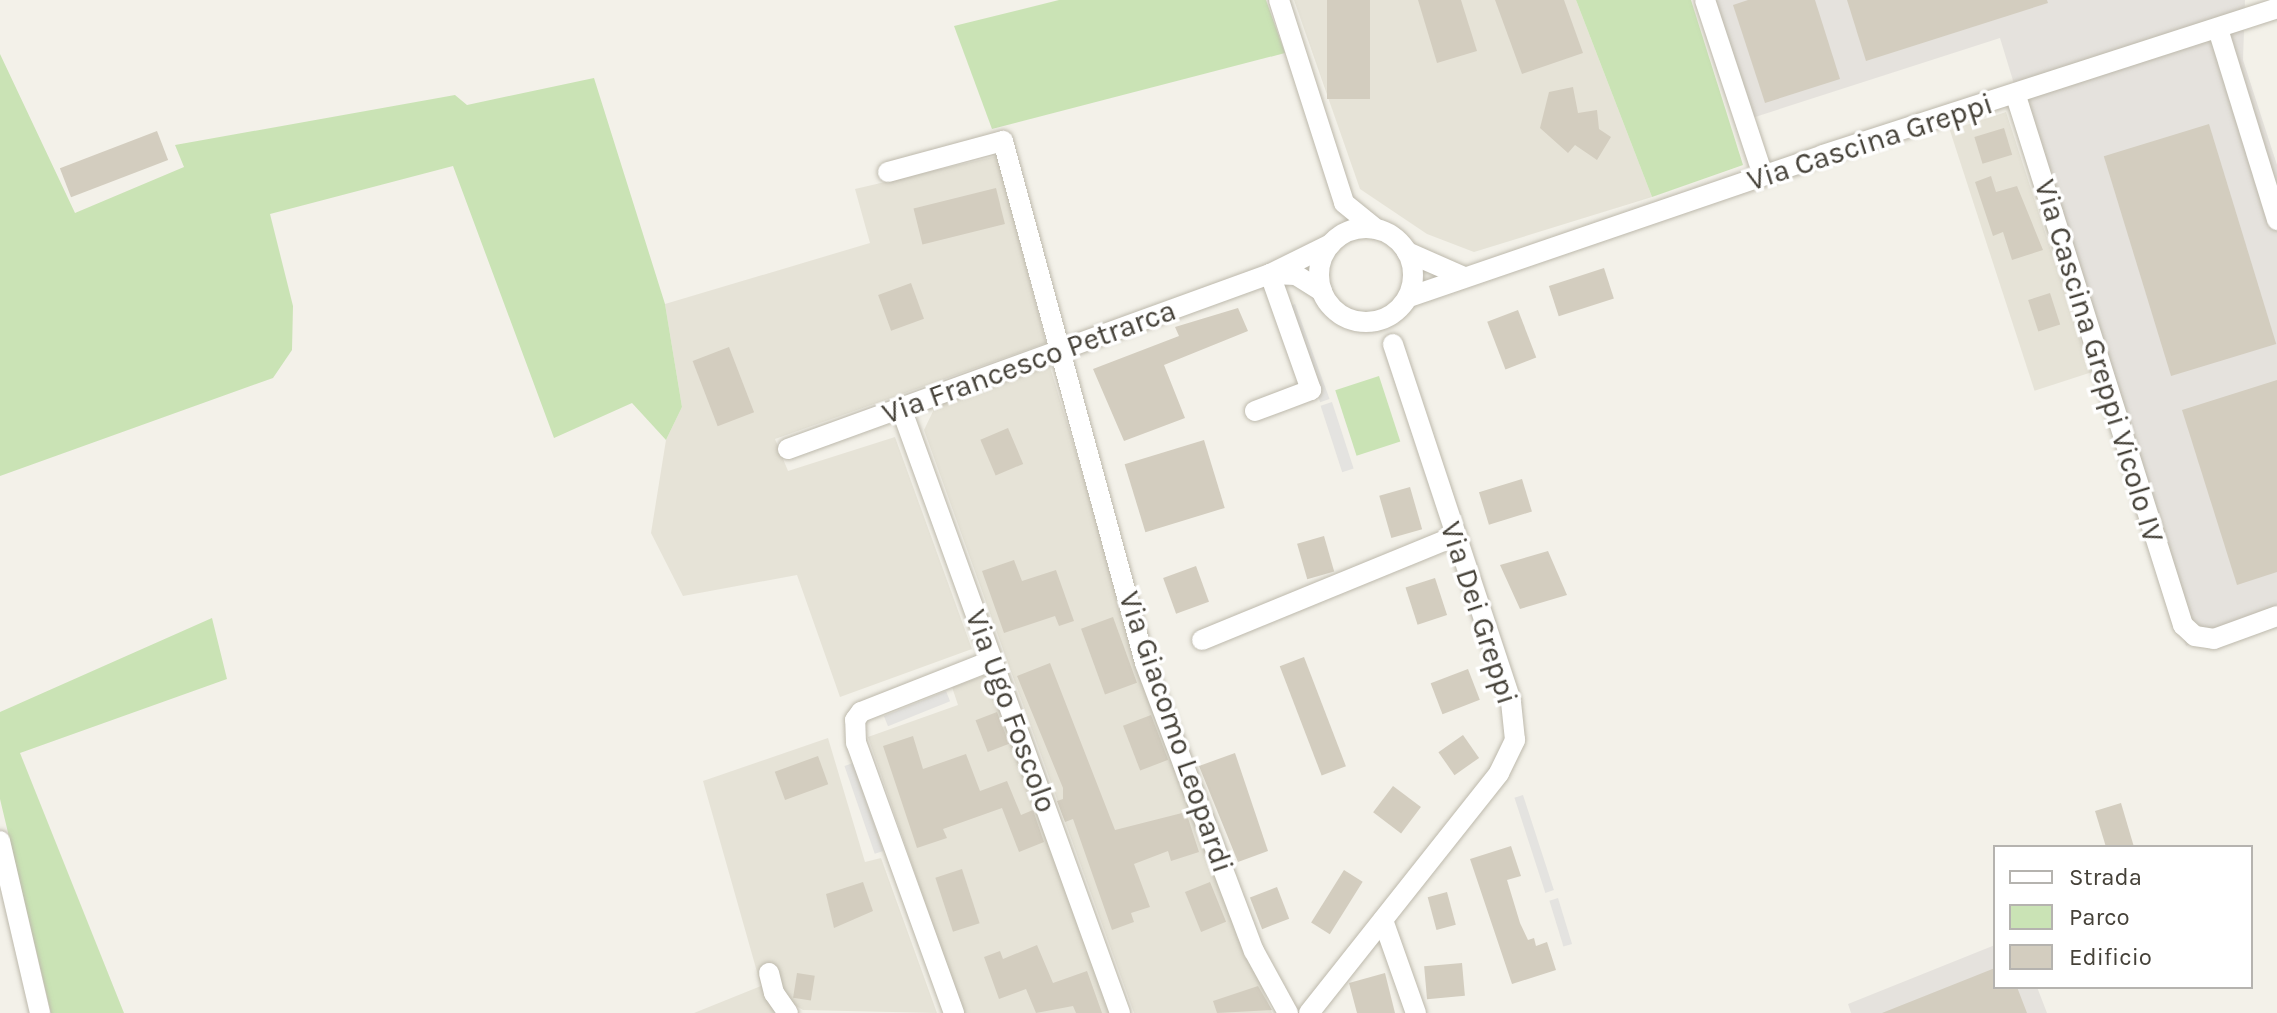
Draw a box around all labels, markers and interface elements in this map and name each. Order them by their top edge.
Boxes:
street label: Via Cascina Greppi [1743,85,1997,199]
street label: Via Cascina Greppi Vicolo IV [2027,175,2171,547]
street label: Via Francesco Petrarca [877,292,1181,432]
street label: Via Dei Greppi [1432,517,1526,709]
street label: Via Giacomo Leopardi [1111,587,1241,877]
street label: Via Ugo Foscolo [958,605,1064,817]
legend [1993,845,2253,989]
text: Strada [2069,863,2142,891]
text: Parco [2069,903,2130,931]
text: Edificio [2069,943,2152,971]

